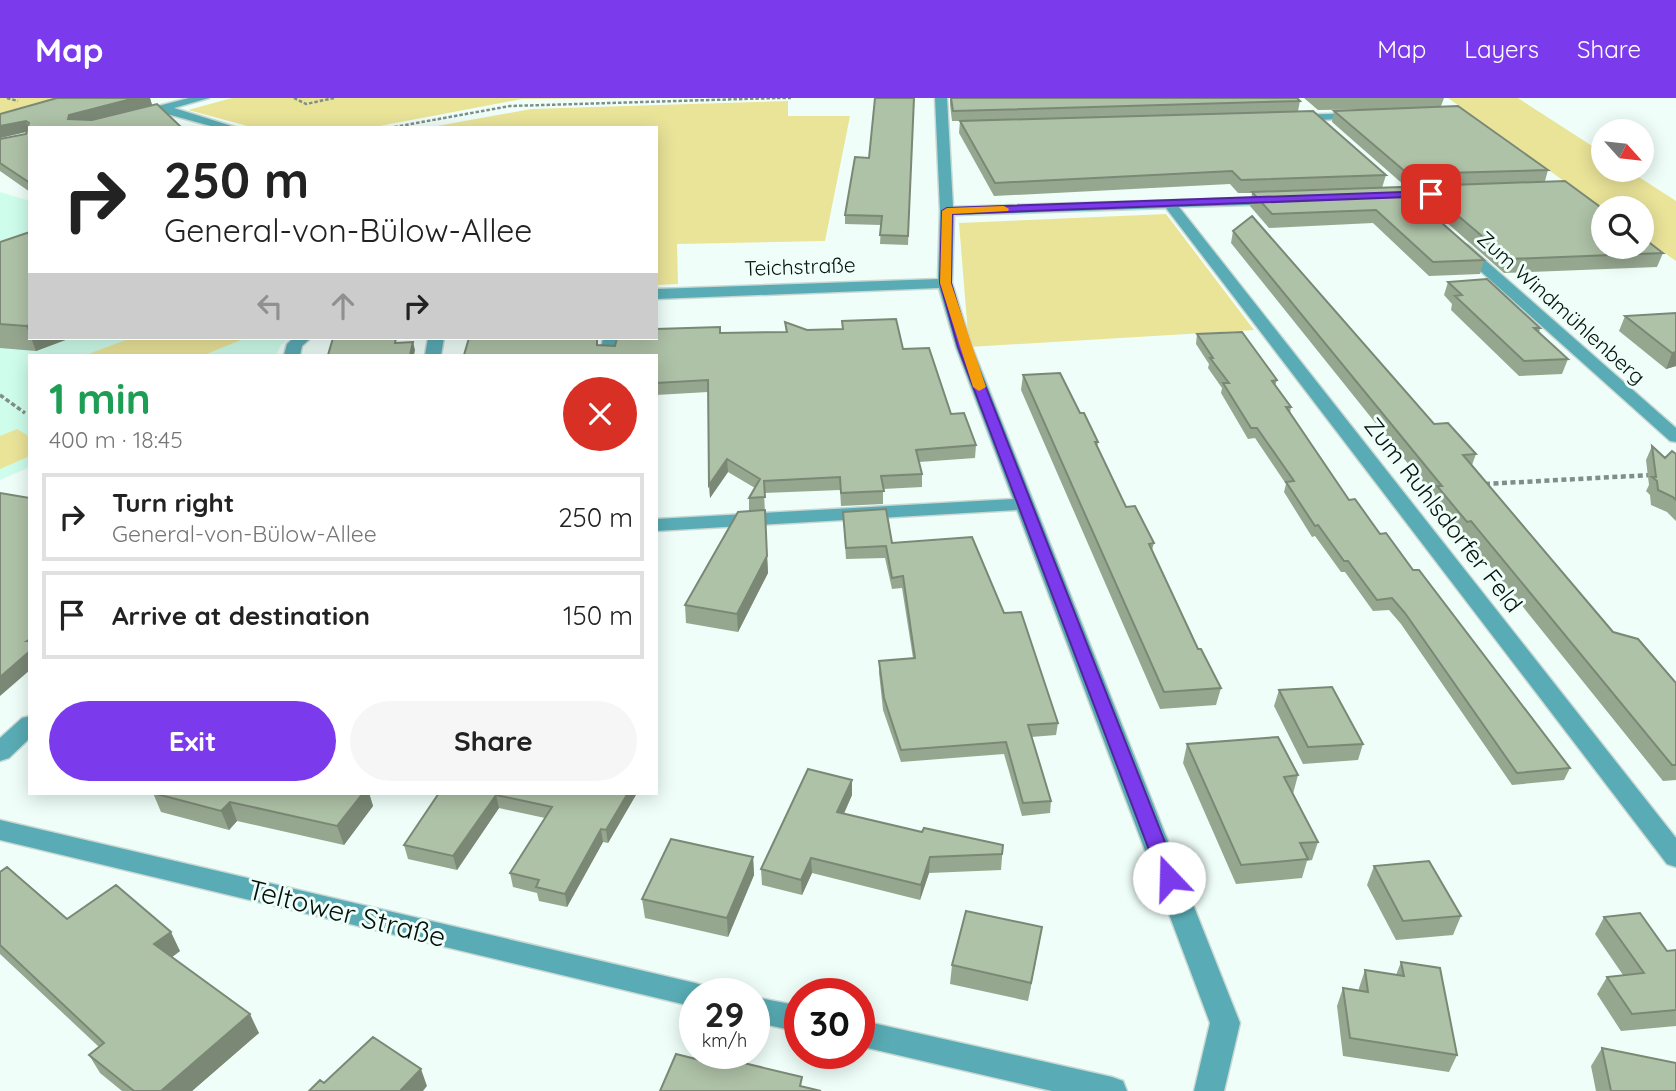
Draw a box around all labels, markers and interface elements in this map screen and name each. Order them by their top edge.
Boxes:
text: Map [35,29,103,70]
text: Map [1377,34,1426,64]
text: Layers [1464,34,1539,64]
text: Share [1577,34,1641,64]
north arrow [1591,119,1654,182]
map controls [1591,119,1654,259]
text: 250 m [164,149,309,210]
icon: right [49,154,140,245]
pin [1401,164,1461,224]
icon: arrive [1412,175,1450,213]
button: search [1591,196,1654,259]
text: General-von-Bülow-Allee [164,210,532,250]
street label: Zum Windmühlenberg [1472,225,1651,390]
street label: Teichstraße [744,251,856,281]
icon: left [251,287,289,325]
icon: ahead [324,287,362,325]
icon: right [397,287,435,325]
text: 1 min [49,372,151,425]
button: close [563,377,637,451]
street label: Zum Ruhlsdorfer Feld [1358,411,1529,618]
text: 400 m · 18:45 [49,425,183,454]
text: Turn right [112,486,234,519]
icon: right [53,498,91,536]
text: 250 m [558,501,633,534]
text: General-von-Bülow-Allee [112,519,377,548]
icon: arrive [53,596,91,634]
text: Arrive at destination [112,599,370,632]
text: 150 m [563,599,633,632]
button: Exit [49,701,336,781]
button: Share [350,701,637,781]
position arrow [1132,841,1206,915]
street label: Teltower Straße [245,871,450,954]
speed limit sign: 30 [784,978,875,1069]
text: 29 [705,992,744,1036]
text: km/h [702,1029,747,1052]

